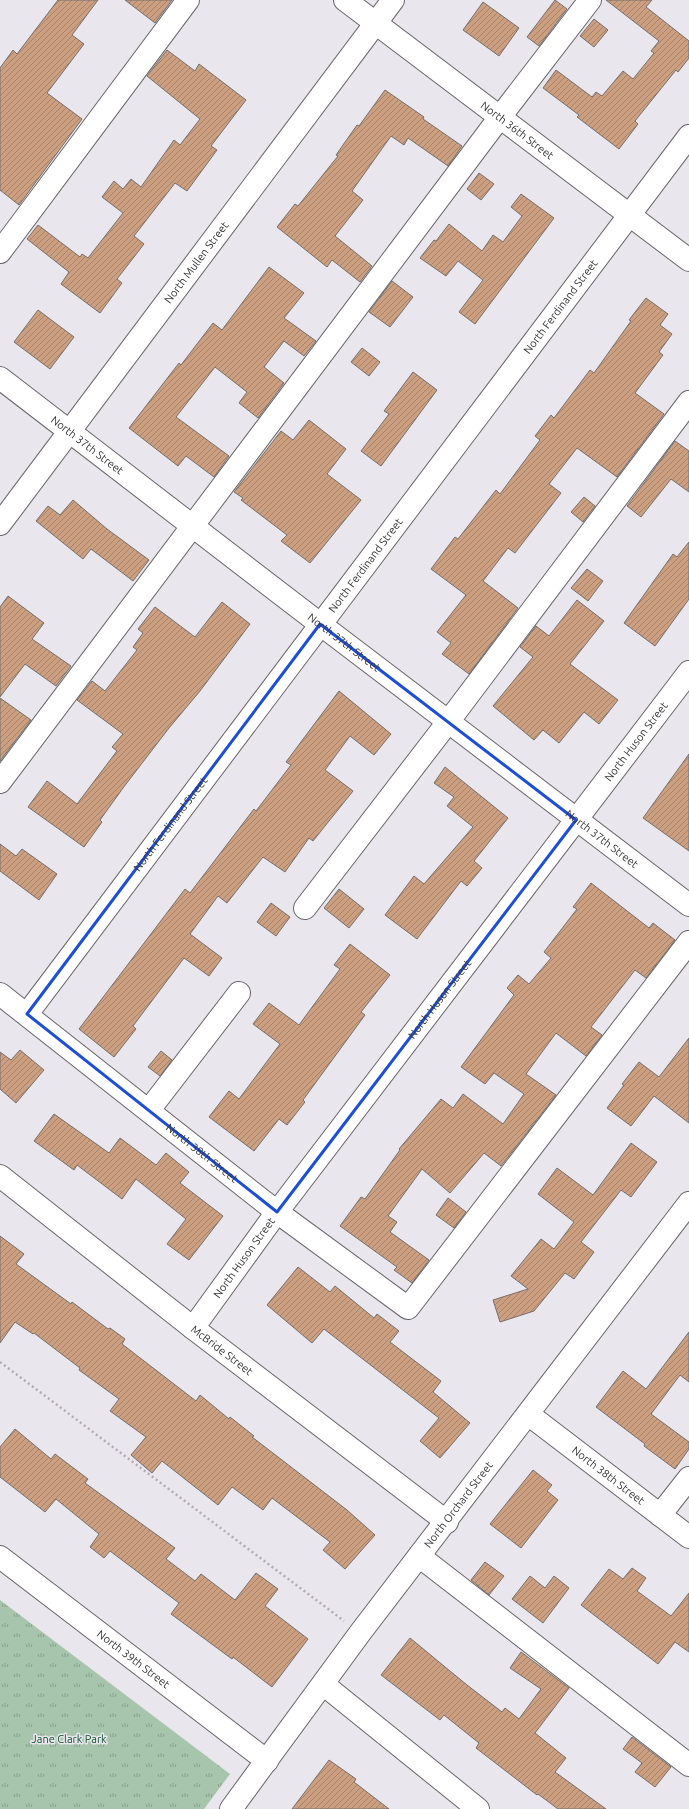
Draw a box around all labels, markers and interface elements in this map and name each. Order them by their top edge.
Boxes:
street label: North 36th Street [479,99,557,162]
street label: North Mullen Street [162,219,231,306]
street label: North Ferdinand Street [521,257,600,356]
street label: North 37th Street [49,413,126,477]
street label: North Ferdinand Street [326,515,405,615]
street label: North 37th Street [306,611,383,674]
street label: North Huson Street [602,699,670,783]
street label: North Ferdinand Street [131,774,210,873]
street label: North 37th Street [563,807,641,871]
street label: North Huson Street [405,957,474,1041]
street label: North 38th Street [164,1121,241,1185]
street label: North Huson Street [211,1214,278,1300]
street label: McBride Street [189,1323,256,1378]
street label: North 38th Street [570,1444,647,1507]
street label: North Orchard Street [422,1459,495,1550]
street label: North 39th Street [95,1628,173,1691]
park label: Jane Clark Park [31,1733,107,1745]

